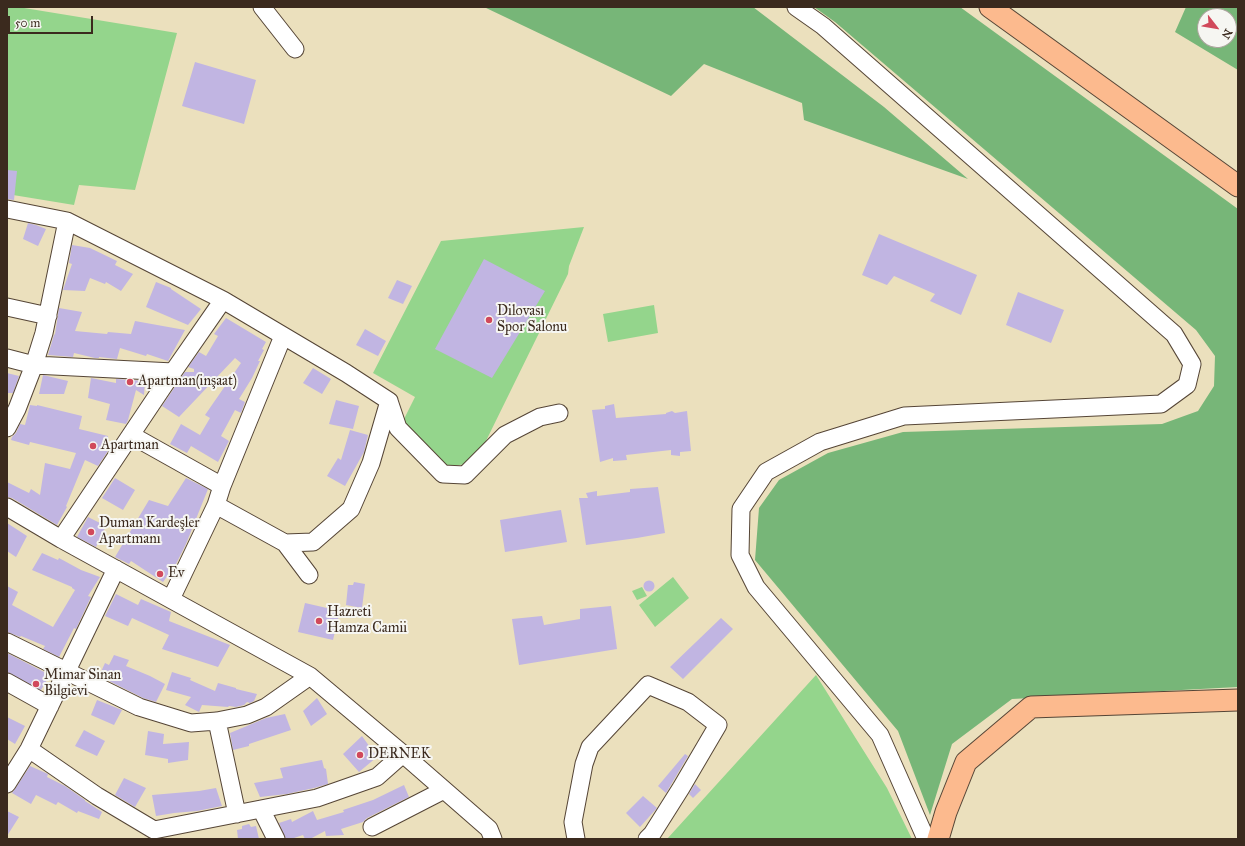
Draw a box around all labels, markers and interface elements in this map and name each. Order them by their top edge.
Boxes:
scale bar [10,8,95,34]
north arrow [1197,8,1237,48]
text: 50 m [15,16,40,30]
text: N [1219,27,1235,41]
place label: Dilovası Spor Salonu [497,304,567,336]
marker: Dilovası Spor Salonu [484,315,494,325]
place label: Apartman(inşaat) [138,374,237,390]
marker: Apartman(inşaat) [125,377,135,387]
place label: Apartman [101,438,159,454]
marker: Apartman [88,441,98,451]
place label: Duman Kardeşler Apartmanı [99,516,200,548]
marker: Duman Kardeşler Apartmanı [86,527,96,537]
place label: Ev [168,566,185,582]
marker: Ev [155,569,165,579]
place label: Hazreti Hamza Camii [327,605,407,638]
marker: Hazreti Hamza Camii [314,616,324,626]
place label: Mimar Sinan Bilgievi [44,668,121,700]
marker: Mimar Sinan Bilgievi [31,679,41,689]
place label: DERNEK [368,747,431,763]
marker: DERNEK [355,750,365,760]

